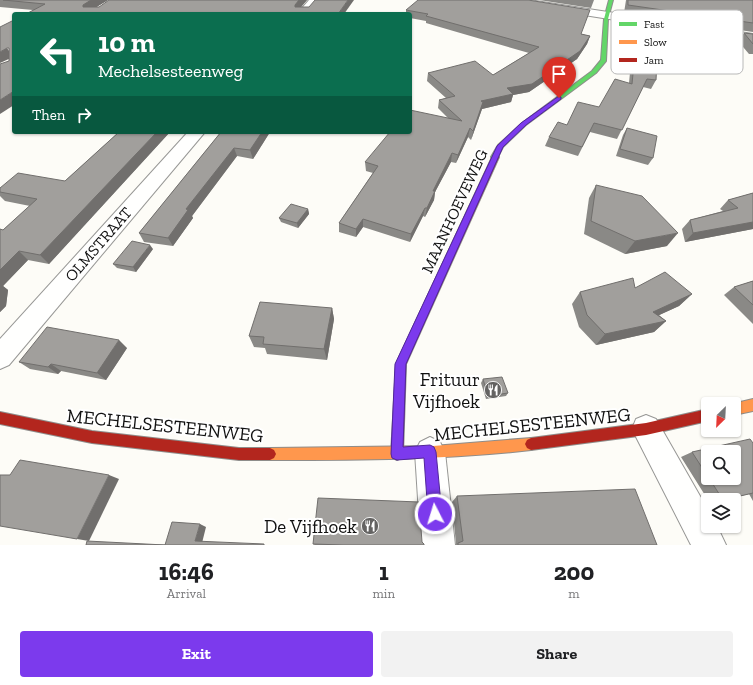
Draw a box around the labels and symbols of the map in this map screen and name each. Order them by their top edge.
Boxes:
legend [611,10,743,74]
text: Fast [644,18,665,31]
text: Slow [644,36,667,49]
text: Jam [644,54,664,67]
pin [542,57,576,98]
street label: MAANHOEVEWEG [417,146,492,276]
street label: OLMSTRAAT [61,203,136,285]
place label: Frituur Vijfhoek [412,368,480,413]
restaurant icon: Frituur Vijfhoek [483,380,503,400]
north arrow [701,397,741,437]
street label: MECHELSESTEENWEG [433,403,632,446]
street label: MECHELSESTEENWEG [65,404,264,447]
position arrow [414,493,456,535]
place label: De Vijfhoek [264,515,357,538]
restaurant icon: De Vijfhoek [360,516,380,536]

